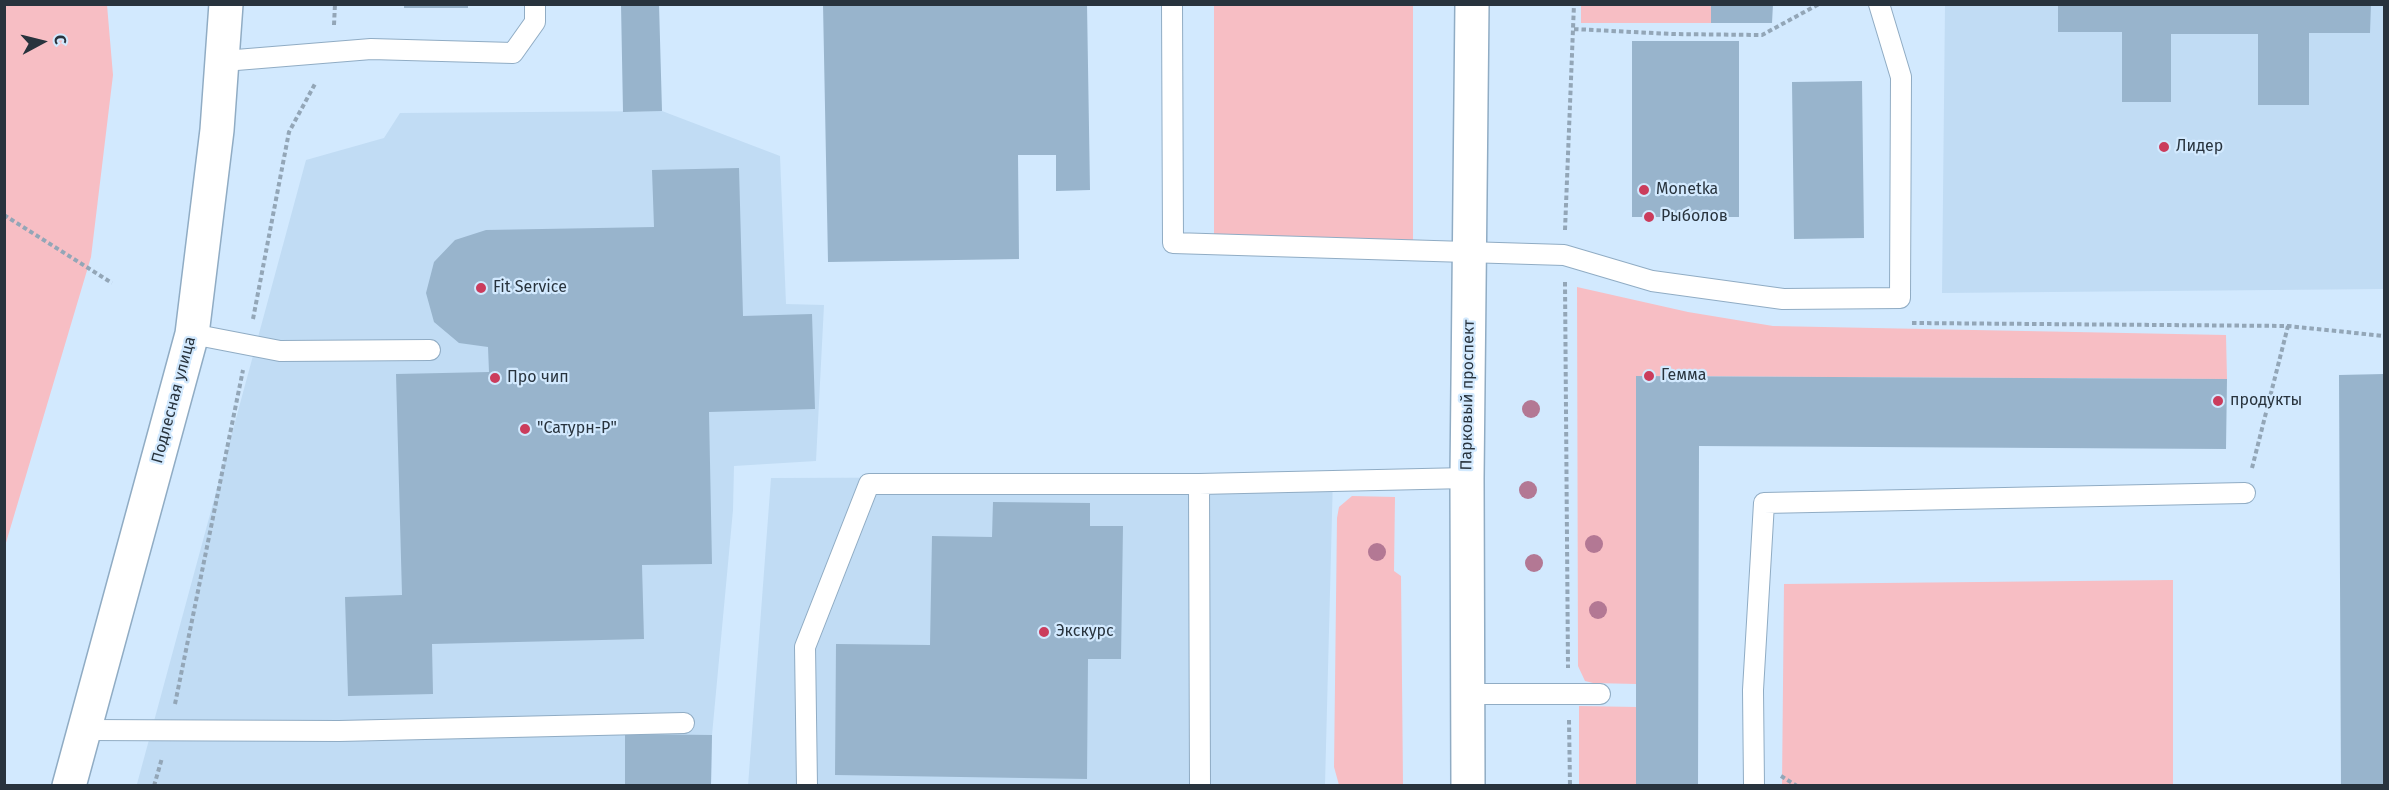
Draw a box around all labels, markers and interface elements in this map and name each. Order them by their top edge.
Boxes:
north arrow [12,12,72,72]
text: С [50,34,70,45]
place label: Лидер [2176,137,2223,157]
marker: Лидер [2157,140,2171,154]
place label: Monetka [1656,180,1718,200]
marker: Monetka [1637,183,1651,197]
place label: Рыболов [1661,207,1728,227]
marker: Рыболов [1642,210,1656,224]
place label: Fit Service [493,278,567,298]
marker: Fit Service [474,281,488,295]
street label: Парковый проспект [1457,319,1479,471]
street label: Подлесная улица [148,335,200,465]
place label: Гемма [1661,366,1706,386]
place label: Про чип [507,368,569,388]
marker: Гемма [1642,369,1656,383]
marker: Про чип [488,371,502,385]
place label: продукты [2230,391,2302,411]
marker: продукты [2211,394,2225,408]
place label: "Сатурн-Р" [537,419,617,439]
marker: "Сатурн-Р" [518,422,532,436]
place label: Экскурс [1056,622,1114,642]
marker: Экскурс [1037,625,1051,639]

